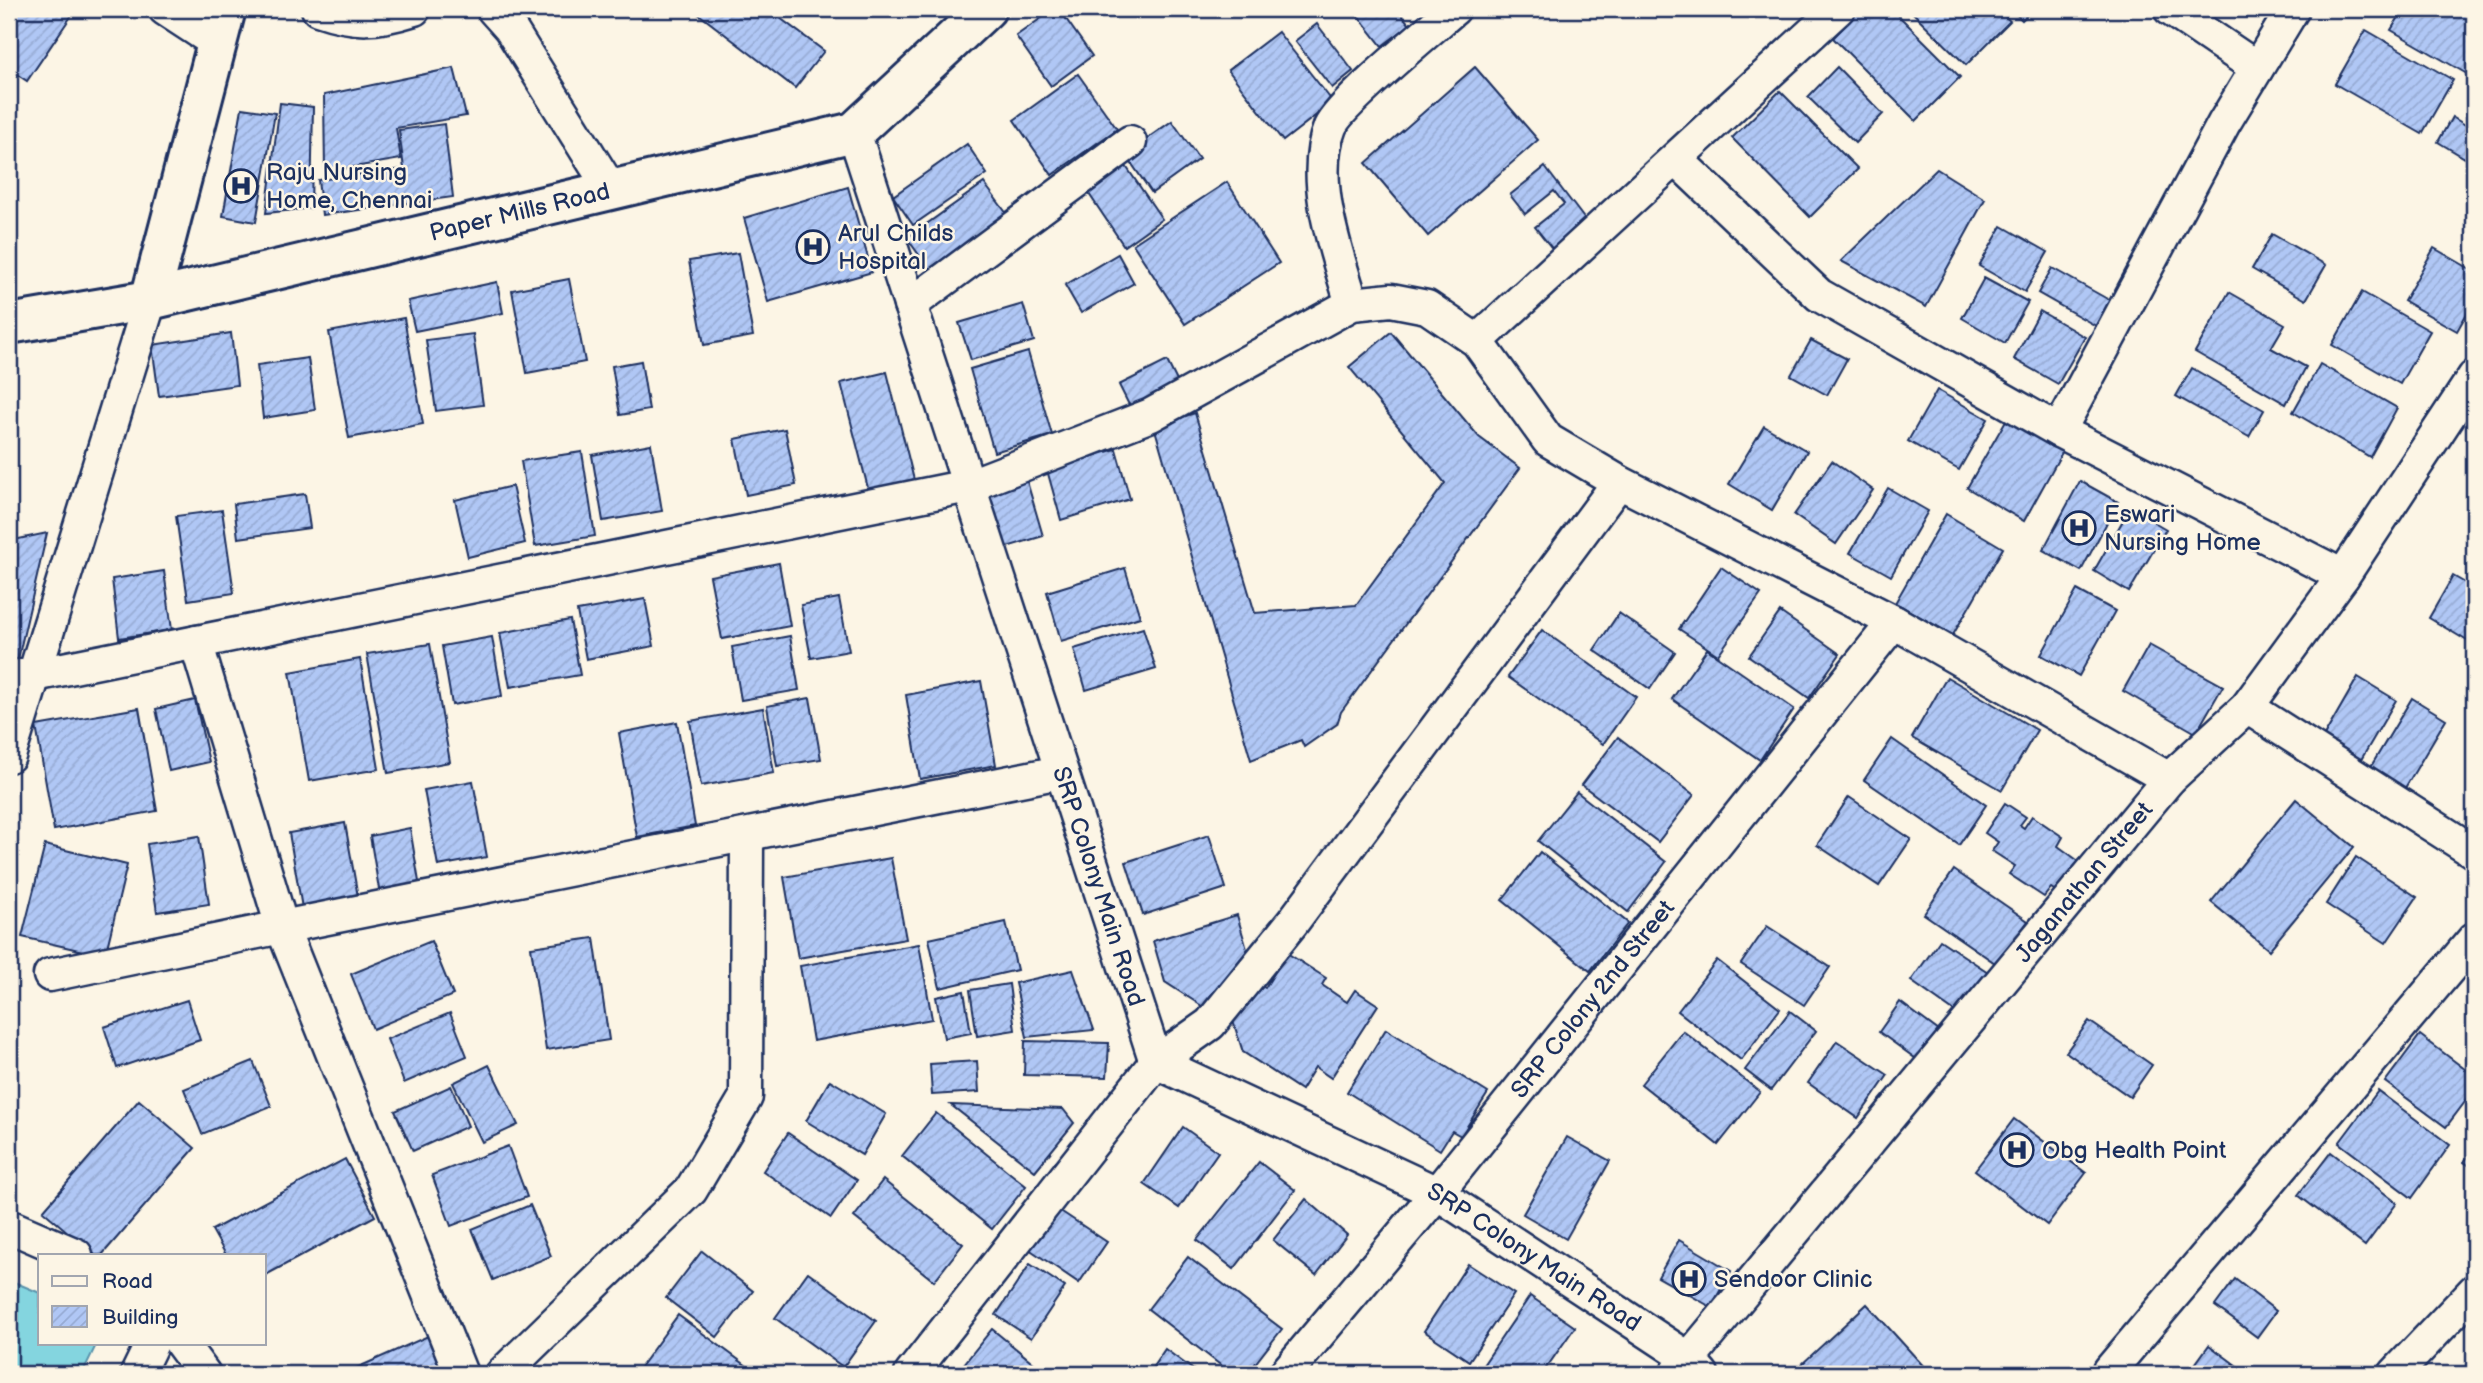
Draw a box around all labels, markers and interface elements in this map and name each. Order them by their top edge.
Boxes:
place label: Raju Nursing Home, Chennai [266,158,432,215]
hospital icon: Raju Nursing Home, Chennai [222,167,260,205]
street label: Paper Mills Road [427,177,613,248]
place label: Arul Childs Hospital [838,219,953,276]
hospital icon: Arul Childs Hospital [794,228,832,266]
place label: Eswari Nursing Home [2104,500,2261,557]
hospital icon: Eswari Nursing Home [2060,509,2098,547]
street label: SRP Colony Main Road [1046,763,1151,1010]
street label: Jaganathan Street [2009,796,2159,969]
street label: SRP Colony 2nd Street [1505,894,1681,1104]
hospital icon: Obg Health Point [1998,1131,2036,1169]
place label: Obg Health Point [2042,1136,2227,1165]
street label: SRP Colony Main Road [1423,1177,1646,1338]
legend [38,1254,266,1344]
hospital icon: Sendoor Clinic [1670,1260,1708,1298]
place label: Sendoor Clinic [1714,1265,1872,1294]
text: Road [102,1269,153,1294]
text: Building [102,1305,178,1330]

